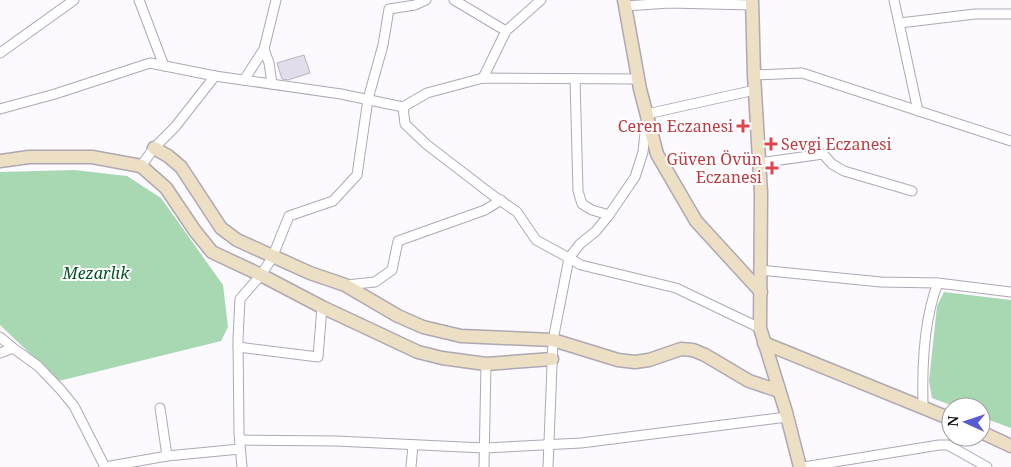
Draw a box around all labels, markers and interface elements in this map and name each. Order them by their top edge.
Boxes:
place label: Ceren Eczanesi [618,115,733,137]
marker: Ceren Eczanesi [737,120,749,132]
place label: Sevgi Eczanesi [781,133,892,155]
marker: Sevgi Eczanesi [765,138,777,150]
place label: Güven Övün Eczanesi [666,148,762,188]
marker: Güven Övün Eczanesi [766,162,778,174]
park label: Mezarlık [62,262,130,284]
north arrow [941,397,991,447]
text: N [943,415,962,427]

